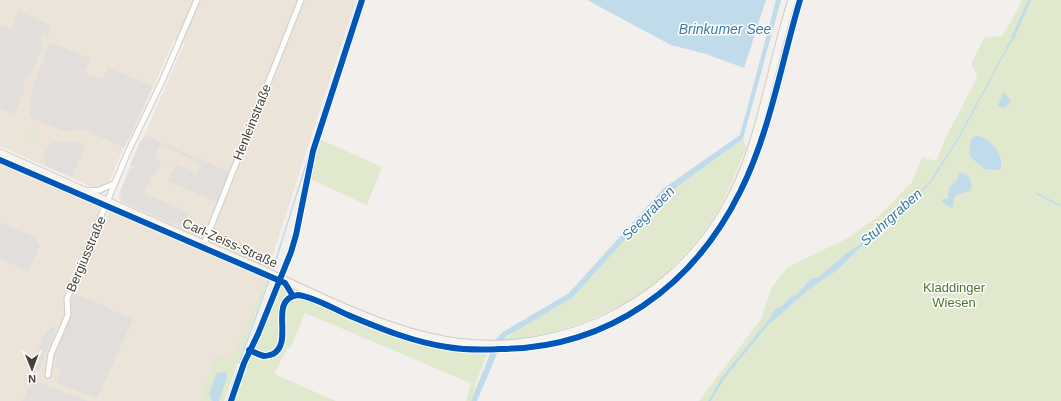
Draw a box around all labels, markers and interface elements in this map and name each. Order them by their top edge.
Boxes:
water label: Brinkumer See [679,21,772,37]
street label: Henleinstraße [230,82,274,162]
water label: Seegraben [618,183,678,243]
water label: Stuhrgraben [857,185,925,249]
street label: Bergiusstraße [63,214,109,294]
street label: Carl-Zeiss-Straße [180,215,280,271]
park label: Kladdinger Wiesen [923,280,986,310]
north arrow [12,349,52,389]
text: N [28,373,36,385]

